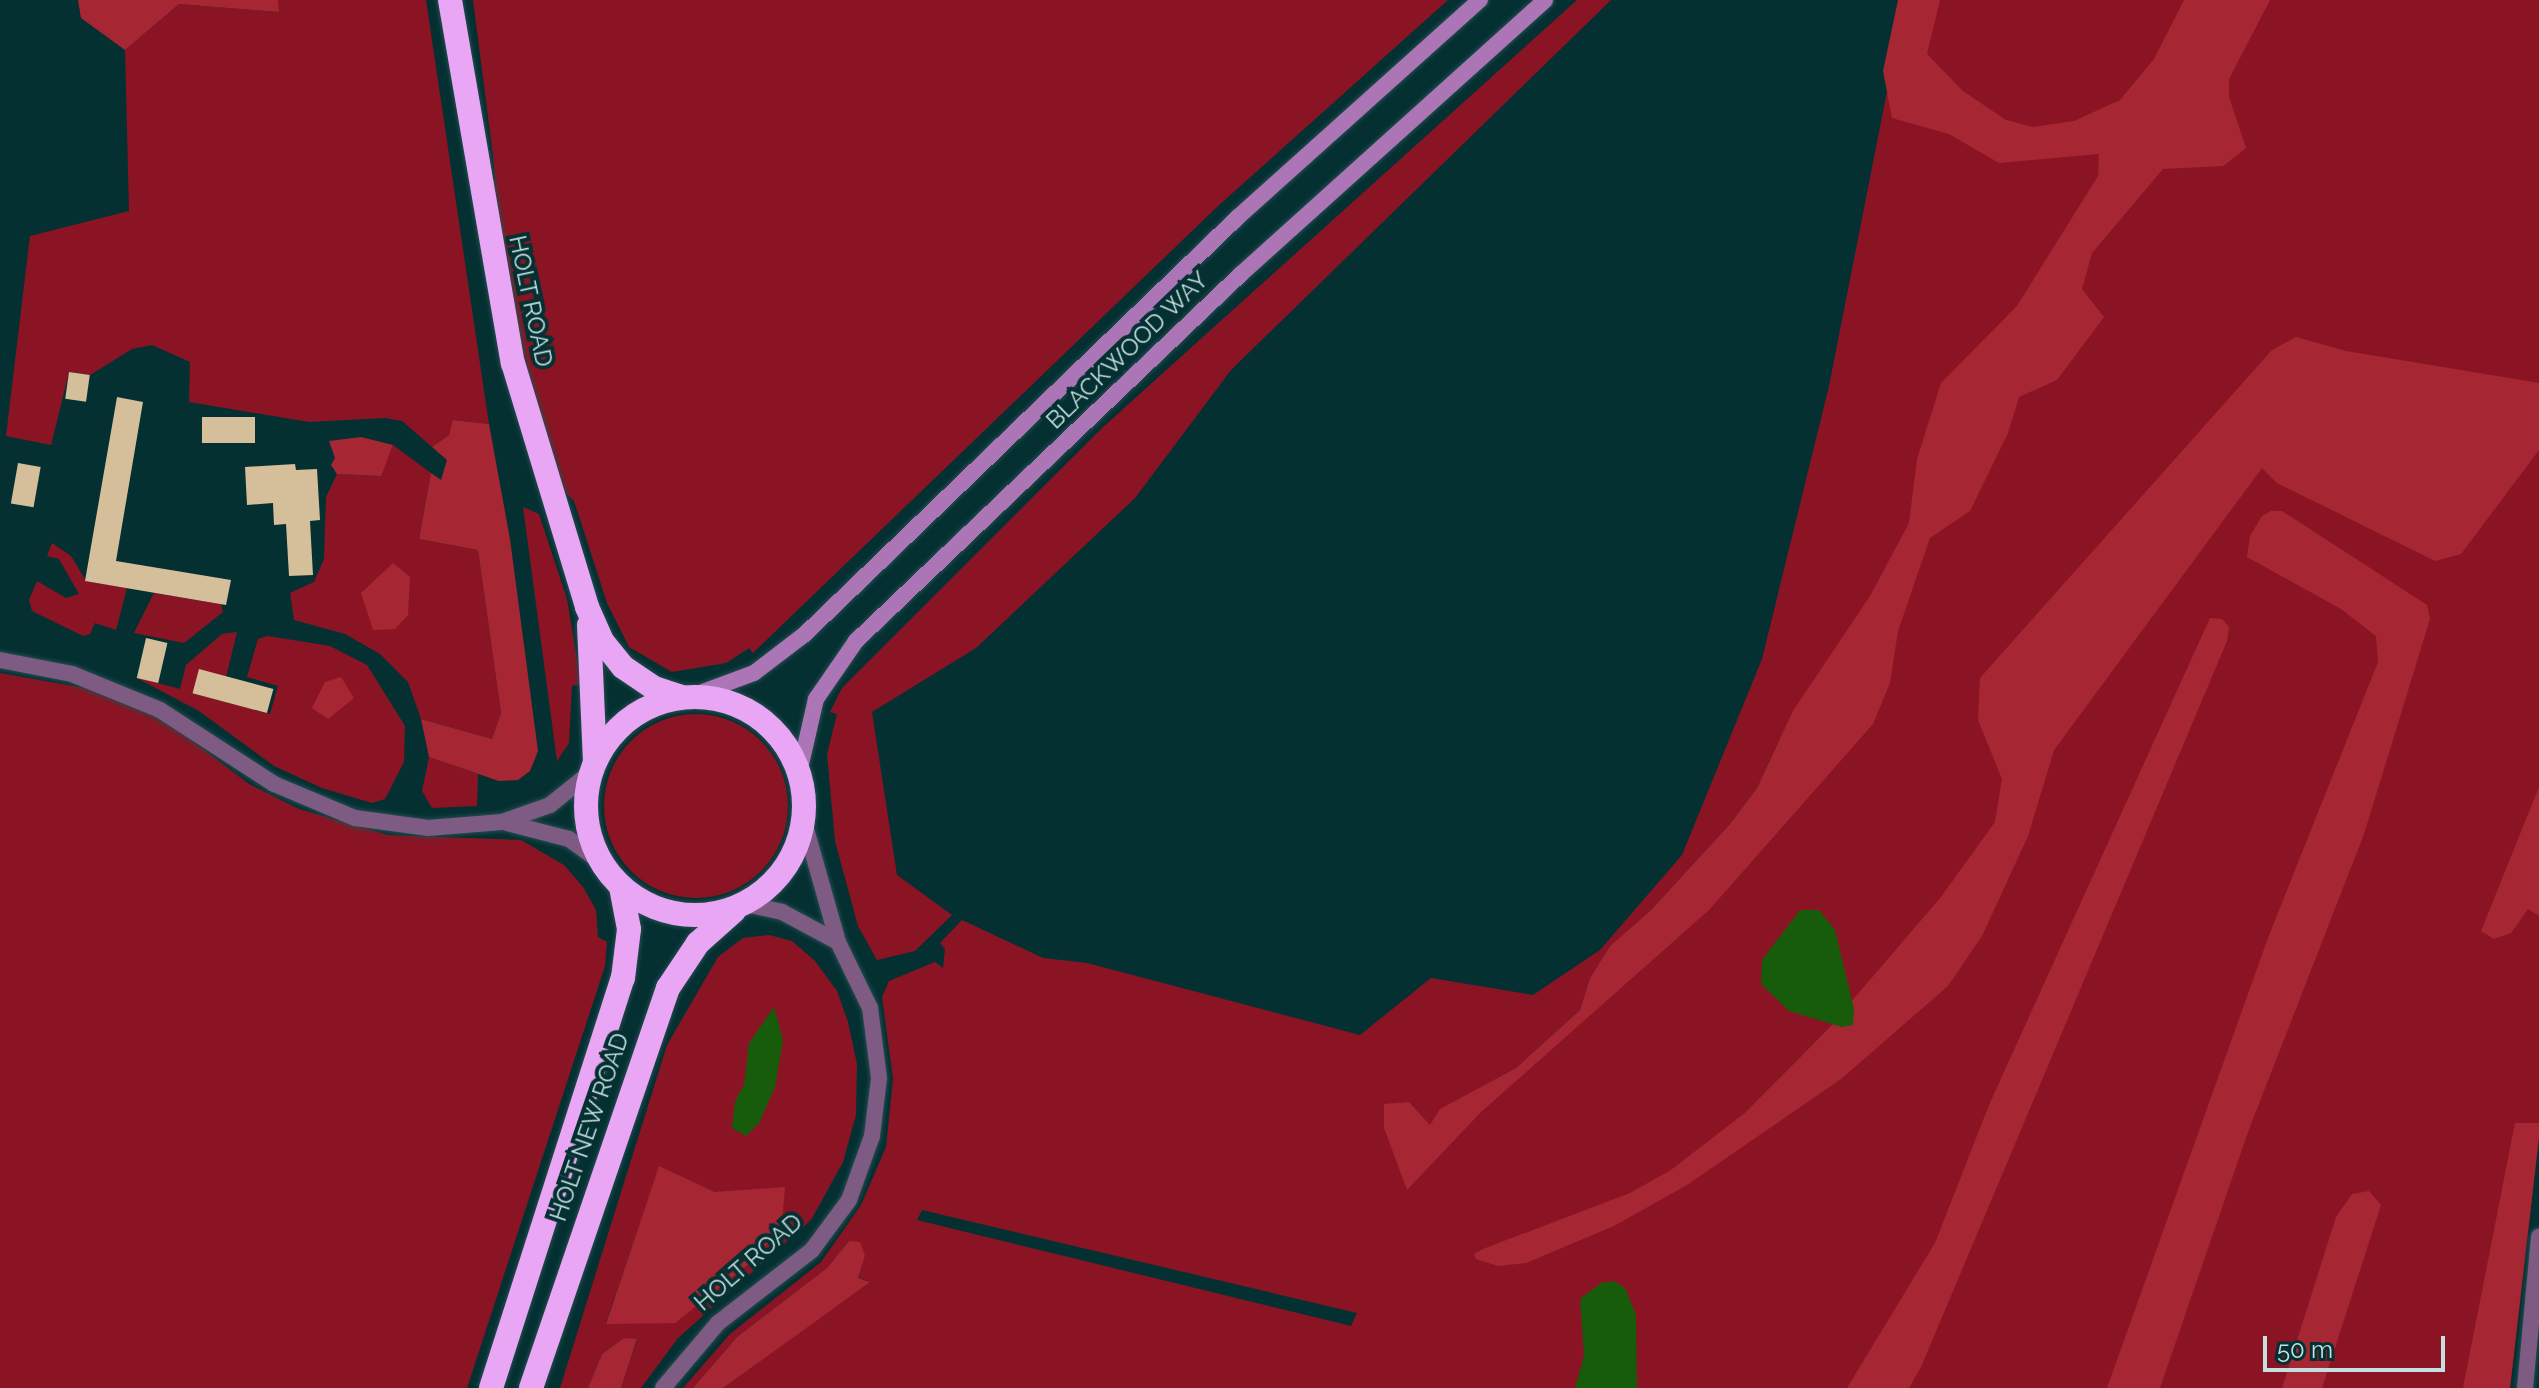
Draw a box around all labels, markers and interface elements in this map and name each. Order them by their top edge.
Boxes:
street label: HOLT ROAD [503,232,559,370]
street label: BLACKWOOD WAY [1040,265,1214,435]
street label: HOLT NEW ROAD [543,1028,635,1226]
street label: HOLT ROAD [688,1207,808,1317]
scale bar [2267,1320,2449,1370]
text: 50 m [2277,1335,2333,1364]

